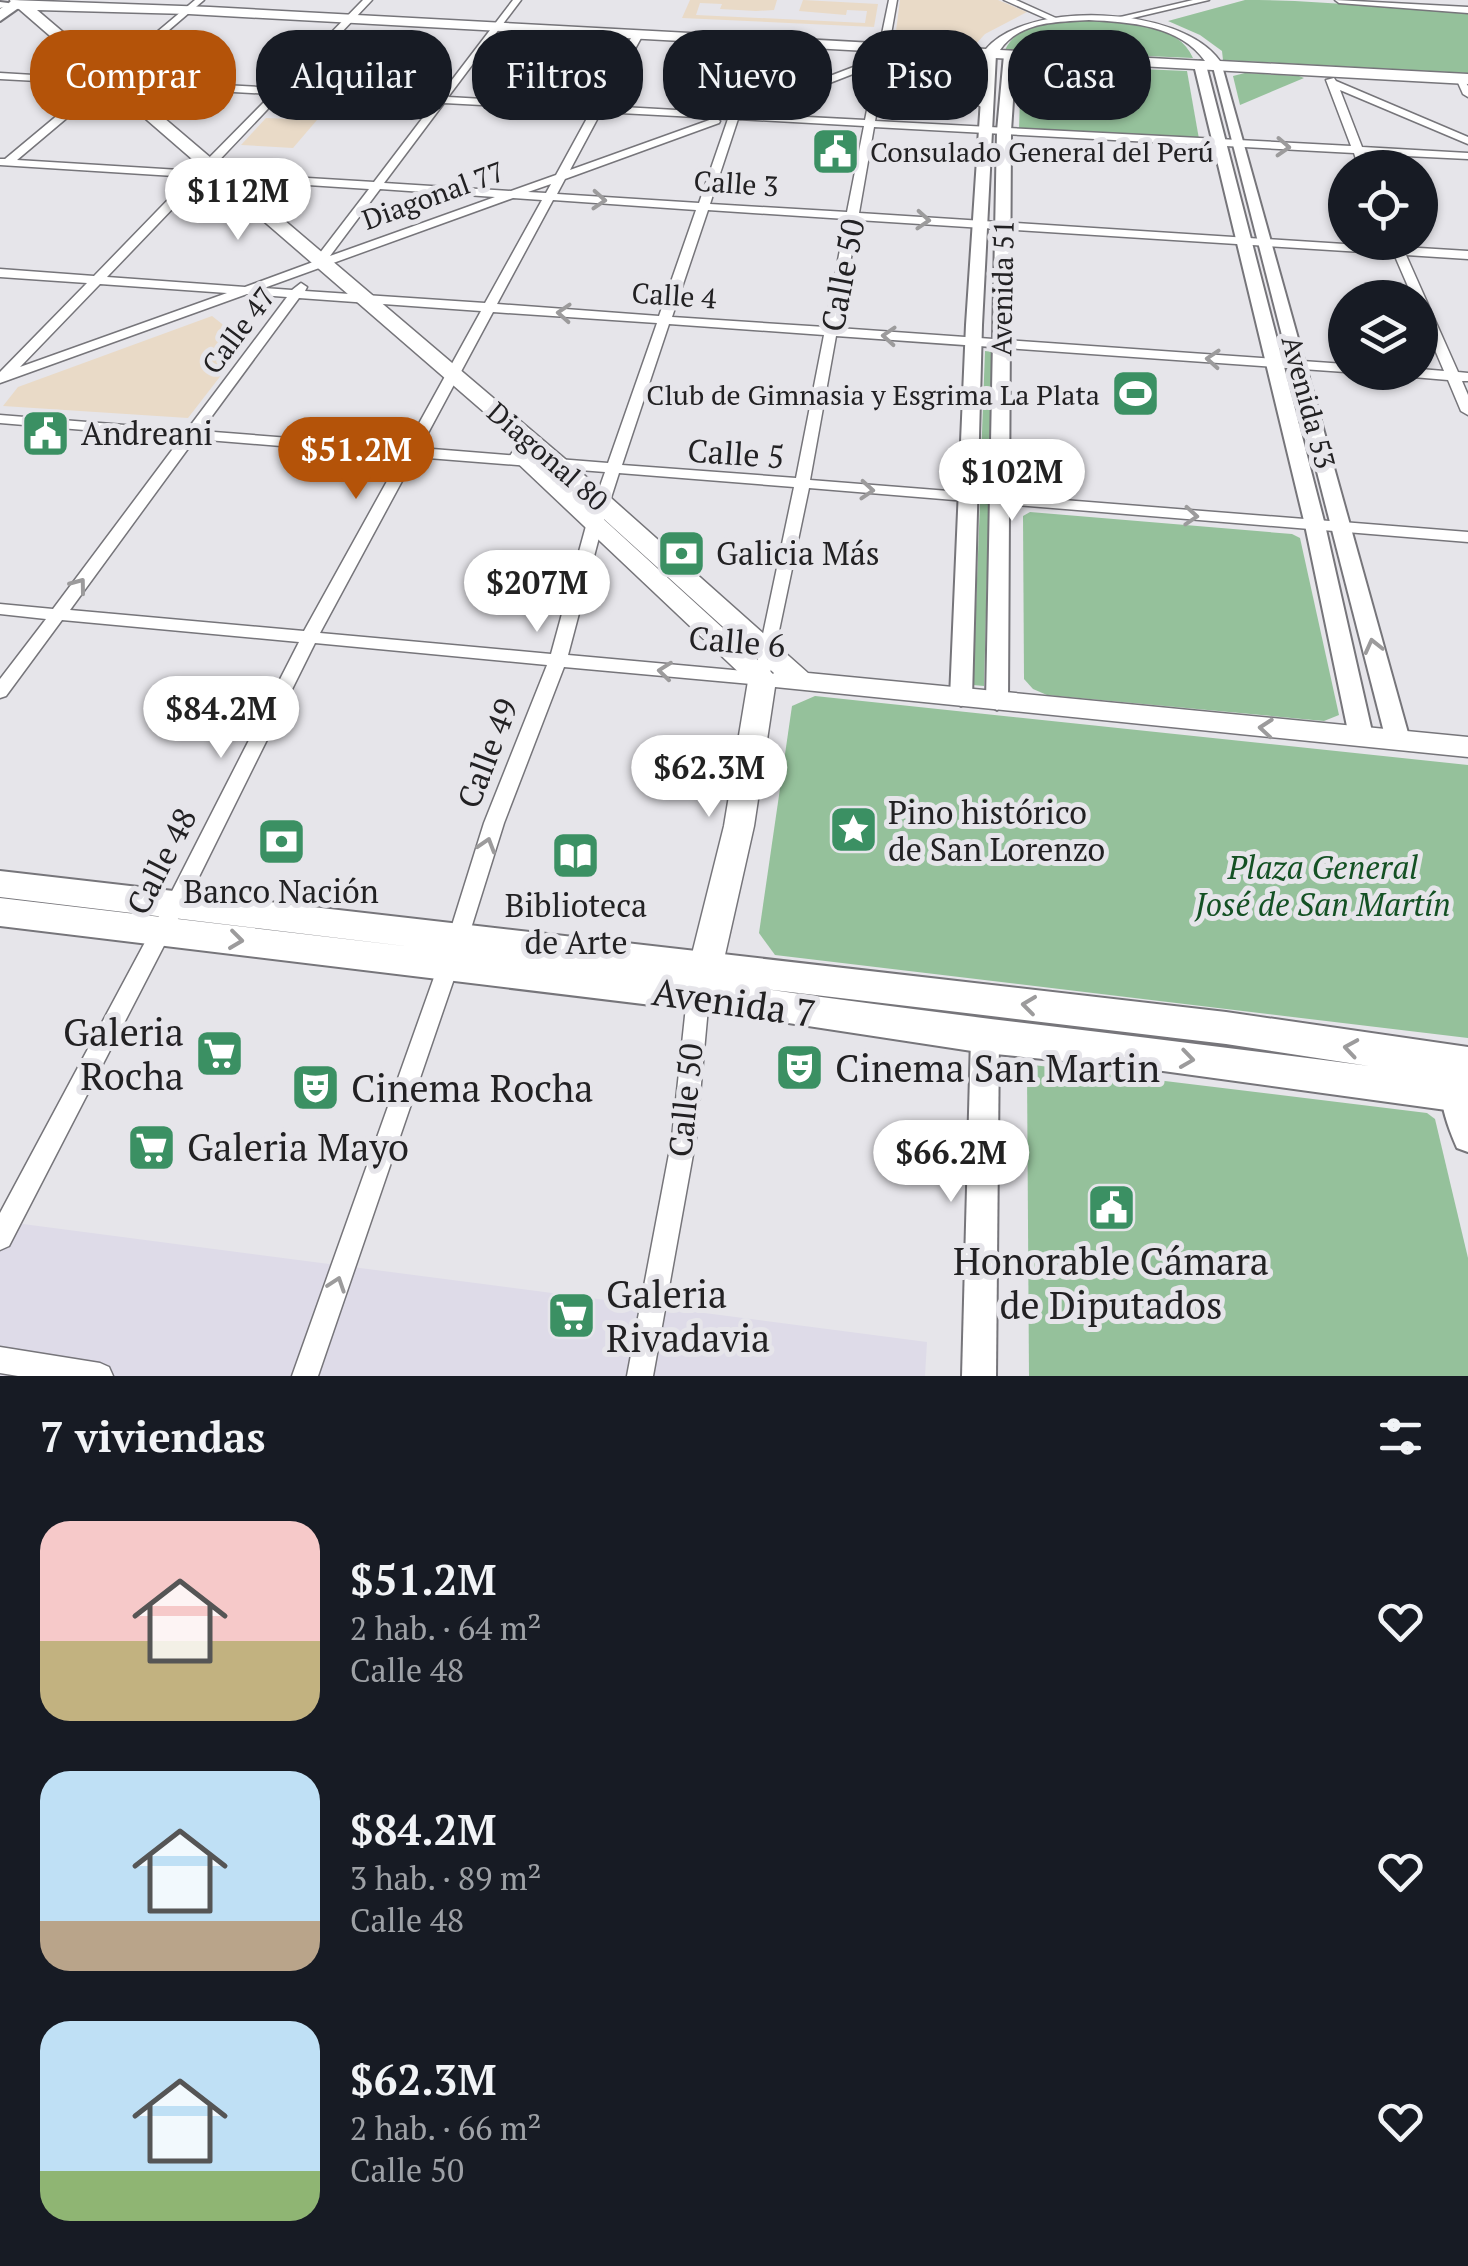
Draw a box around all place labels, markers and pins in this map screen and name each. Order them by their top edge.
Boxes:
public building icon: Consulado General del Perú [809,125,861,177]
place label: Consulado General del Perú [870,133,1214,170]
pin: $112M [168,158,308,243]
sports icon: Club de Gimnasia y Esgrima La Plata [1109,368,1161,420]
place label: Club de Gimnasia y Esgrima La Plata [646,376,1100,413]
public building icon: Andreani [20,407,72,459]
place label: Andreani [81,412,213,454]
pin: $51.2M [275,417,437,502]
pin: $102M [942,439,1082,524]
bank icon: Galicia Más [655,527,707,579]
place label: Galicia Más [716,532,880,574]
pin: $207M [467,550,607,635]
pin: $84.2M [140,676,302,761]
pin: $62.3M [628,735,790,820]
place label: Pino histórico de San Lorenzo [888,791,1105,870]
place icon: Pino histórico de San Lorenzo [827,804,879,856]
bank icon: Banco Nación [255,815,307,867]
library icon: Biblioteca de Arte [550,829,602,881]
place label: Banco Nación [183,870,379,912]
place label: Biblioteca de Arte [505,884,647,963]
place label: Galeria Rocha [63,1007,184,1101]
supermarket icon: Galeria Rocha [193,1028,245,1080]
theatre icon: Cinema San Martin [774,1042,826,1094]
place label: Cinema San Martin [835,1043,1160,1093]
theatre icon: Cinema Rocha [290,1062,342,1114]
place label: Cinema Rocha [351,1063,594,1113]
pin: $66.2M [870,1120,1032,1205]
supermarket icon: Galeria Mayo [126,1121,178,1173]
place label: Galeria Mayo [187,1122,409,1172]
public building icon: Honorable Cámara de Diputados [1085,1181,1137,1233]
place label: Honorable Cámara de Diputados [953,1236,1269,1330]
place label: Galeria Rivadavia [606,1269,770,1363]
supermarket icon: Galeria Rivadavia [545,1290,597,1342]

